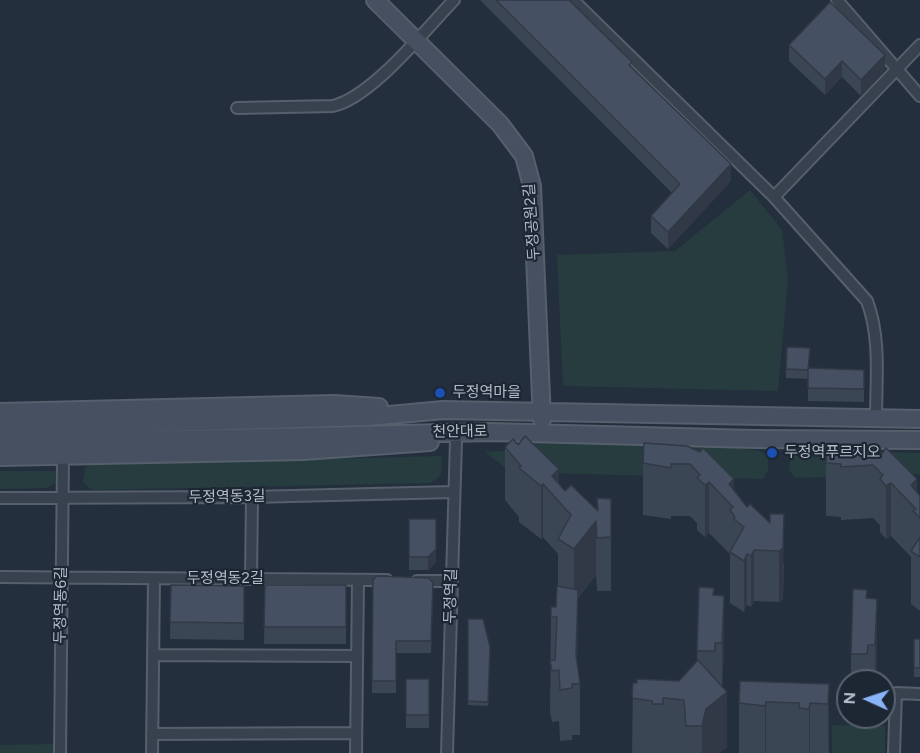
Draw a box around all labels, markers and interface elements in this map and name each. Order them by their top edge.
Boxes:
street label: 두정공원2길 [520,183,544,261]
place label: 두정역마을 [452,384,521,402]
marker: 두정역마을 [433,386,447,400]
street label: 천안대로 [432,423,488,441]
place label: 두정역푸르지오 [784,444,881,462]
marker: 두정역푸르지오 [765,446,779,460]
street label: 두정역동3길 [188,487,266,507]
street label: 두정역동6길 [51,566,71,644]
street label: 두정역길 [441,568,461,624]
street label: 두정역동2길 [186,570,264,588]
north arrow [836,669,896,729]
text: N [840,691,859,705]

